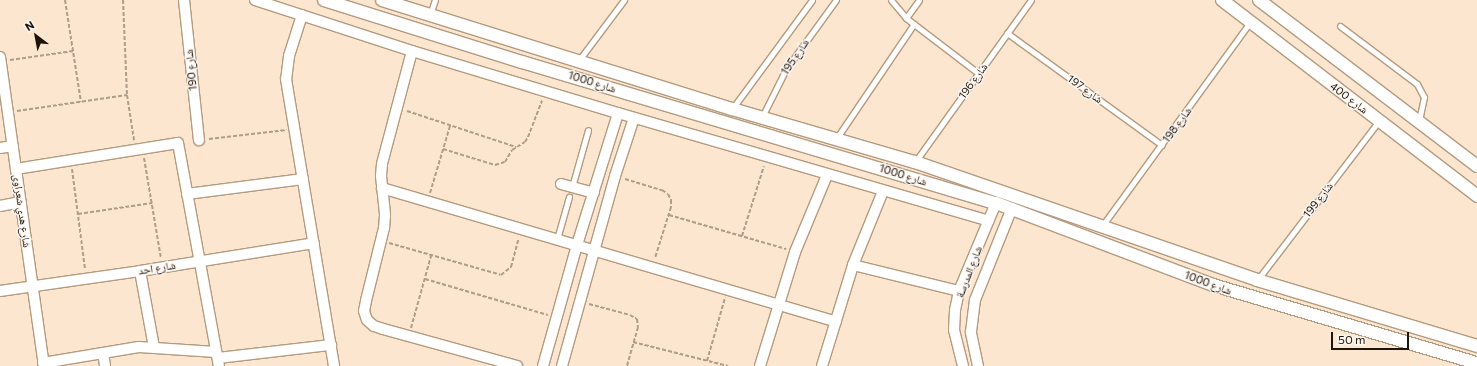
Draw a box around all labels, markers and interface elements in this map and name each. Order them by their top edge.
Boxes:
north arrow [16,16,56,56]
text: N [22,18,36,33]
street label: شارع 195 [778,36,812,78]
street label: شارع 190 [182,49,200,91]
street label: شارع 196 [956,61,990,101]
street label: شارع 1000 [567,68,617,96]
street label: شارع 197 [1065,72,1105,106]
street label: شارع 400 [1327,79,1371,117]
street label: شارع 198 [1160,105,1194,145]
street label: شارع 1000 [878,161,928,189]
street label: شارع هدي شعراوى [10,174,34,248]
street label: شارع 199 [1300,180,1336,220]
street label: شارع المدرسة [953,244,985,300]
street label: شارع احد [137,259,177,277]
street label: شارع 1000 [1183,268,1233,298]
scale bar [1333,324,1411,350]
text: 50 m [1338,332,1366,346]

